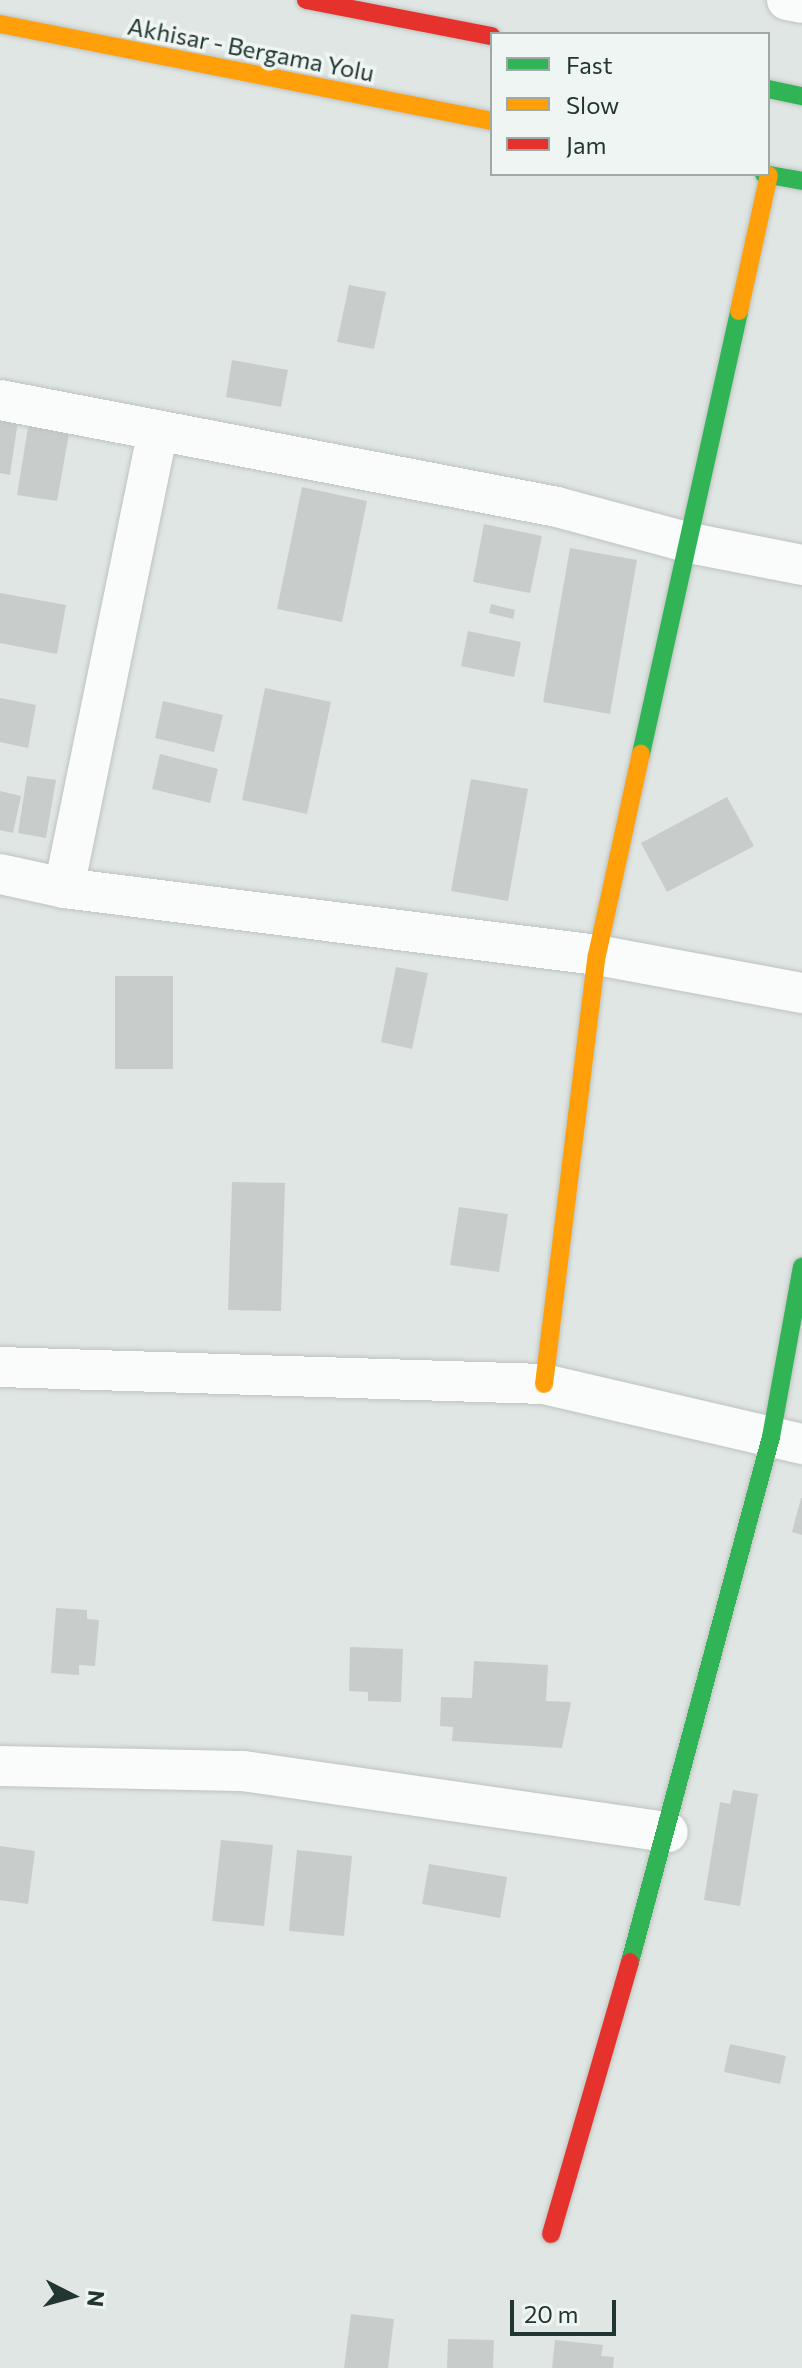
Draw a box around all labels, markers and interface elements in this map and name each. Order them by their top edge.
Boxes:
street label: Akhisar - Bergama Yolu [125,11,377,87]
legend [490,32,770,176]
text: Fast [566,50,613,79]
text: Slow [566,90,619,119]
text: Jam [566,130,606,159]
north arrow [32,2256,112,2336]
scale bar [514,2284,620,2334]
text: N [82,2289,111,2308]
text: 20 m [524,2299,578,2328]

